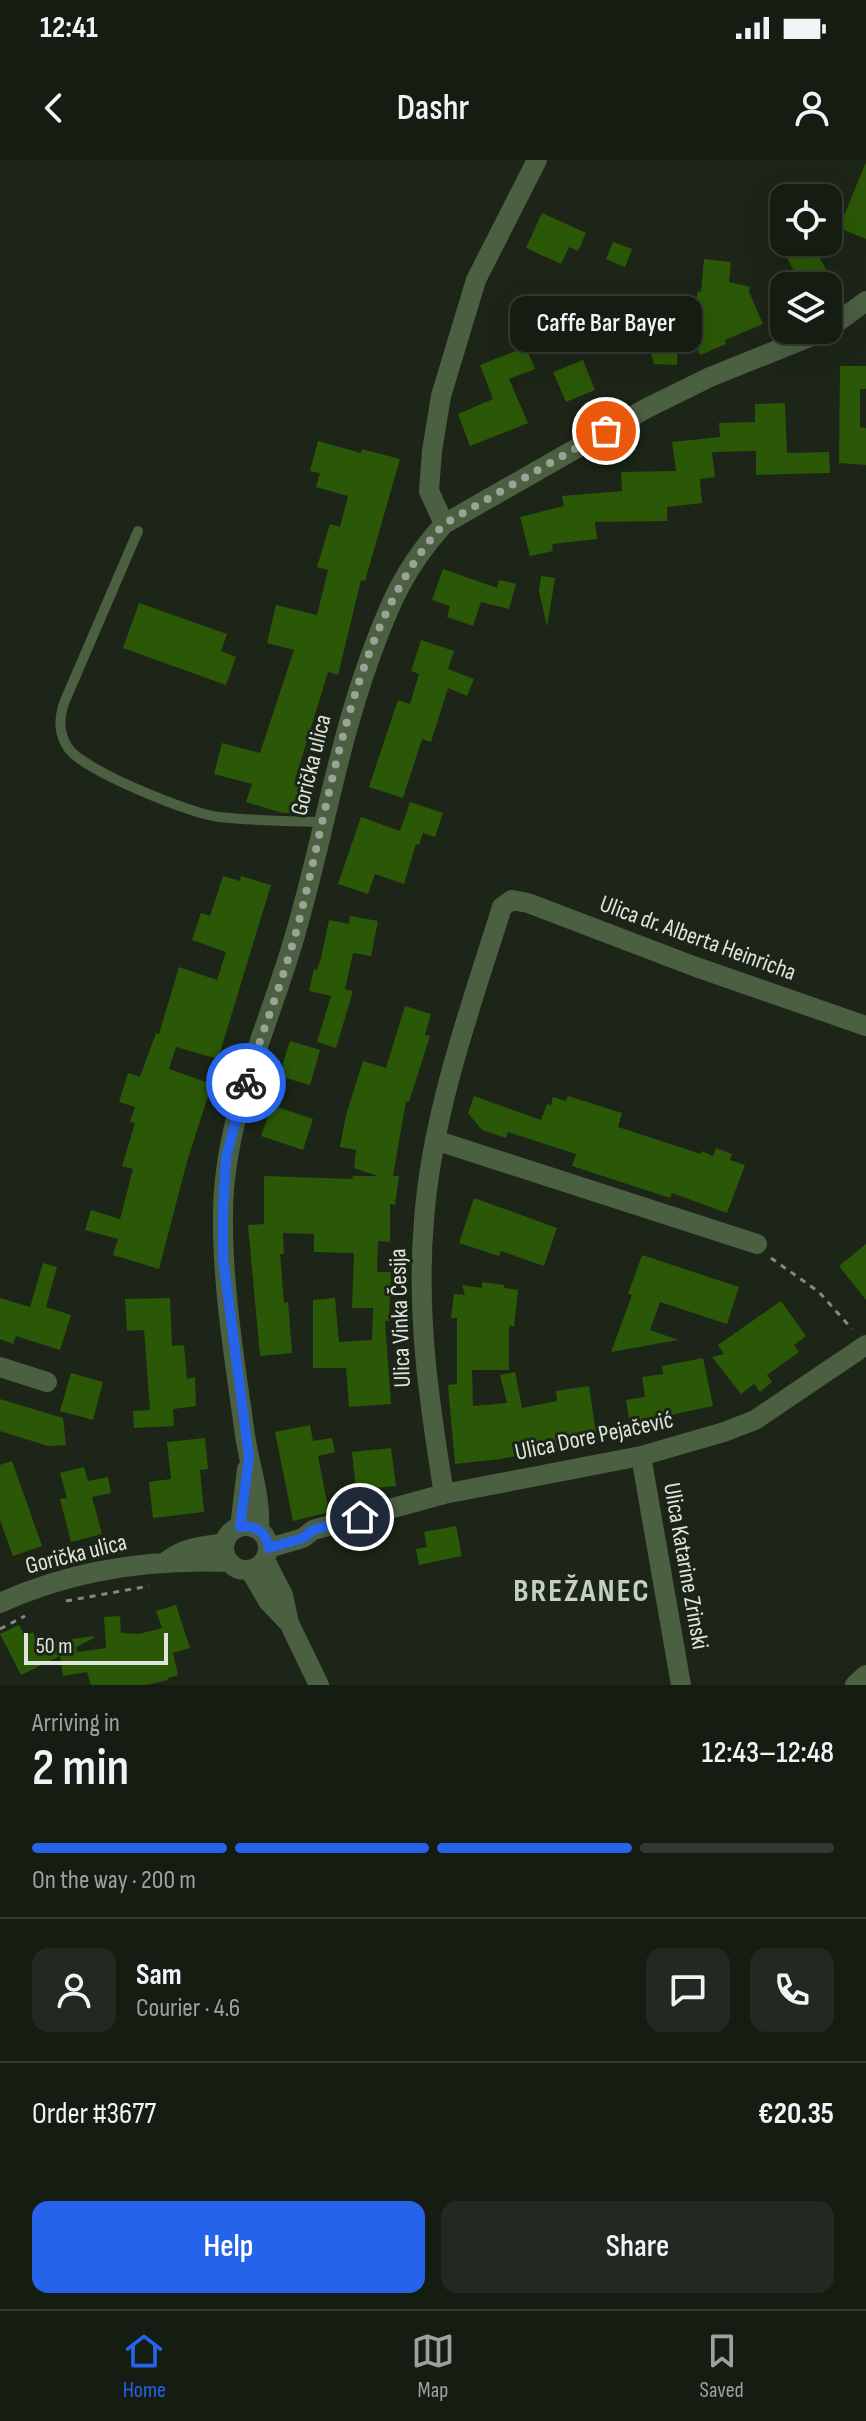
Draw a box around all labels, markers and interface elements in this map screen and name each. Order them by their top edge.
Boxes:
text: 12:41 [40,10,98,46]
icon: back [32,86,76,130]
icon: person [790,86,834,130]
text: Dashr [397,87,469,130]
map controls [770,184,842,344]
button: locate [770,184,842,256]
button: layers [770,272,842,344]
callout: Caffe Bar Bayer [510,295,702,351]
text: Caffe Bar Bayer [537,308,675,339]
pin [572,397,640,465]
icon: bag [584,409,628,453]
street label: Gorička ulica [284,711,338,819]
street label: Ulica dr. Alberta Heinricha [596,889,800,987]
courier [206,1043,286,1123]
icon: bike [224,1061,268,1105]
street label: Ulica Vinka Česija [383,1248,417,1388]
street label: Ulica Dore Pejačević [512,1405,676,1467]
street label: Ulica Katarine Zrinski [657,1480,715,1652]
pin [326,1483,394,1551]
icon: home [338,1495,382,1539]
street label: Gorička ulica [22,1527,130,1581]
district label: BREŽANEC [513,1572,651,1611]
scale bar [24,1629,168,1665]
text: 50 m [36,1633,72,1660]
text: Arriving in [32,1708,120,1739]
text: 12:43–12:48 [702,1735,834,1771]
text: 2 min [32,1737,129,1800]
text: On the way · 200 m [32,1865,196,1896]
button: person [32,1948,116,2032]
button: chat [646,1948,730,2032]
button: phone [750,1948,834,2032]
text: Sam [136,1957,182,1993]
text: Courier · 4.6 [136,1993,240,2024]
text: Order #3677 [32,2096,156,2132]
text: €20.35 [758,2096,834,2132]
button: Help [32,2201,425,2293]
button: Share [441,2201,834,2293]
tab: Home [122,2329,166,2404]
tab: Map [411,2329,455,2404]
tab: Saved [700,2329,744,2404]

